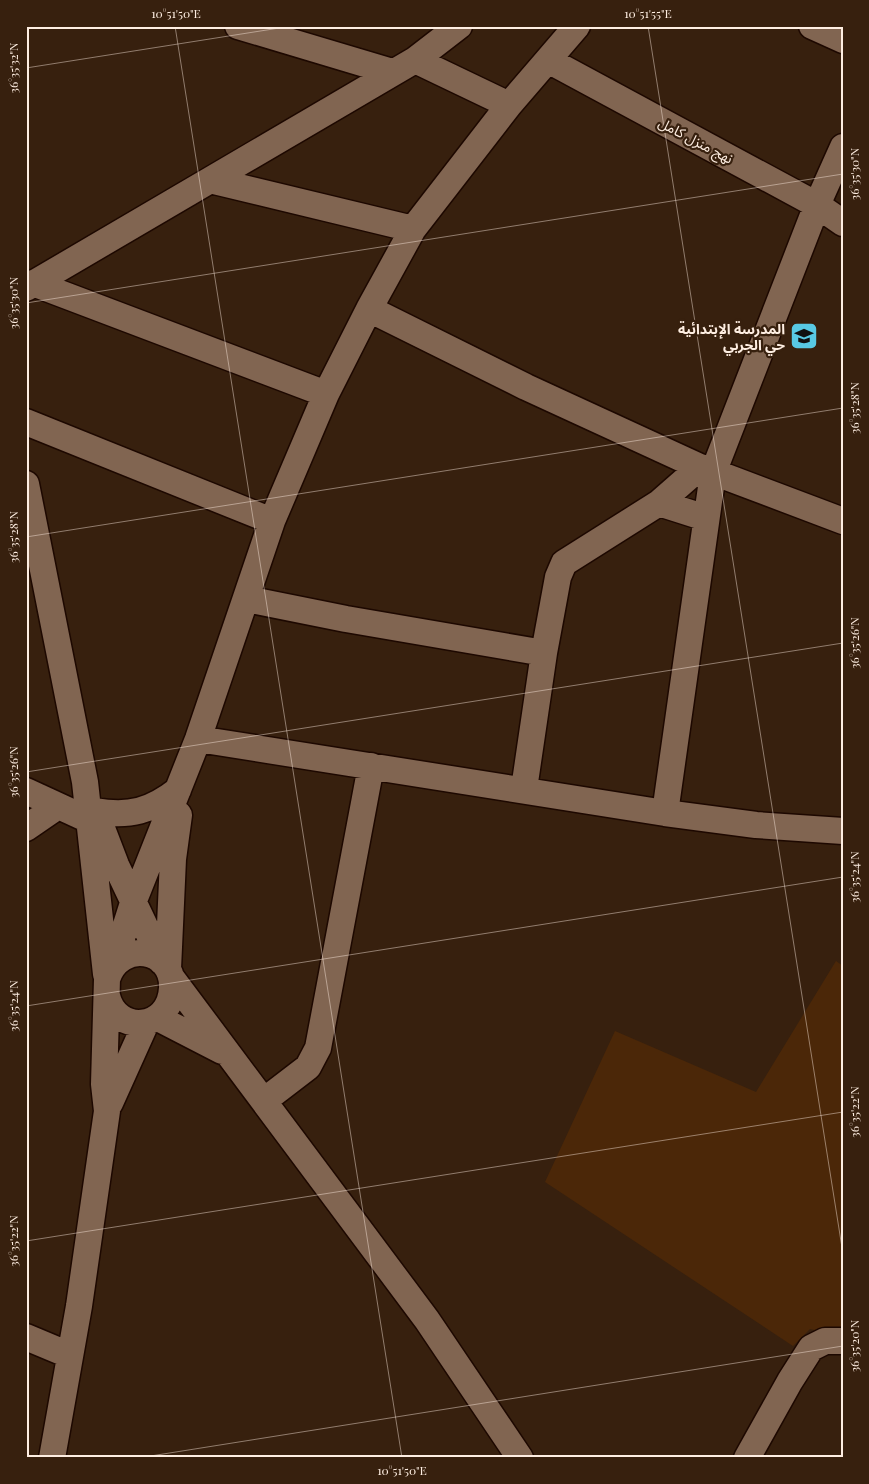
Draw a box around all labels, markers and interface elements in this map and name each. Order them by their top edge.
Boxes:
text: 10°51'50"E [151,5,201,21]
text: 10°51'55"E [624,5,672,21]
text: 36°35'32"N [5,42,21,93]
street label: نهج منزل كامل [655,112,737,169]
text: 36°35'30"N [846,147,862,200]
text: 36°35'30"N [5,276,21,329]
place label: المدرسة الإبتدائية حي الجربي [678,319,785,356]
school or university icon: المدرسة الإبتدائية حي الجربي [789,321,819,351]
text: 36°35'28"N [846,382,862,434]
text: 36°35'28"N [5,511,21,563]
text: 36°35'26"N [846,617,862,669]
text: 36°35'26"N [5,746,21,798]
text: 36°35'24"N [846,851,862,903]
text: 36°35'24"N [5,980,21,1032]
text: 36°35'22"N [846,1086,862,1138]
text: 36°35'22"N [5,1215,21,1267]
text: 36°35'20"N [846,1319,862,1372]
text: 10°51'50"E [377,1462,427,1478]

